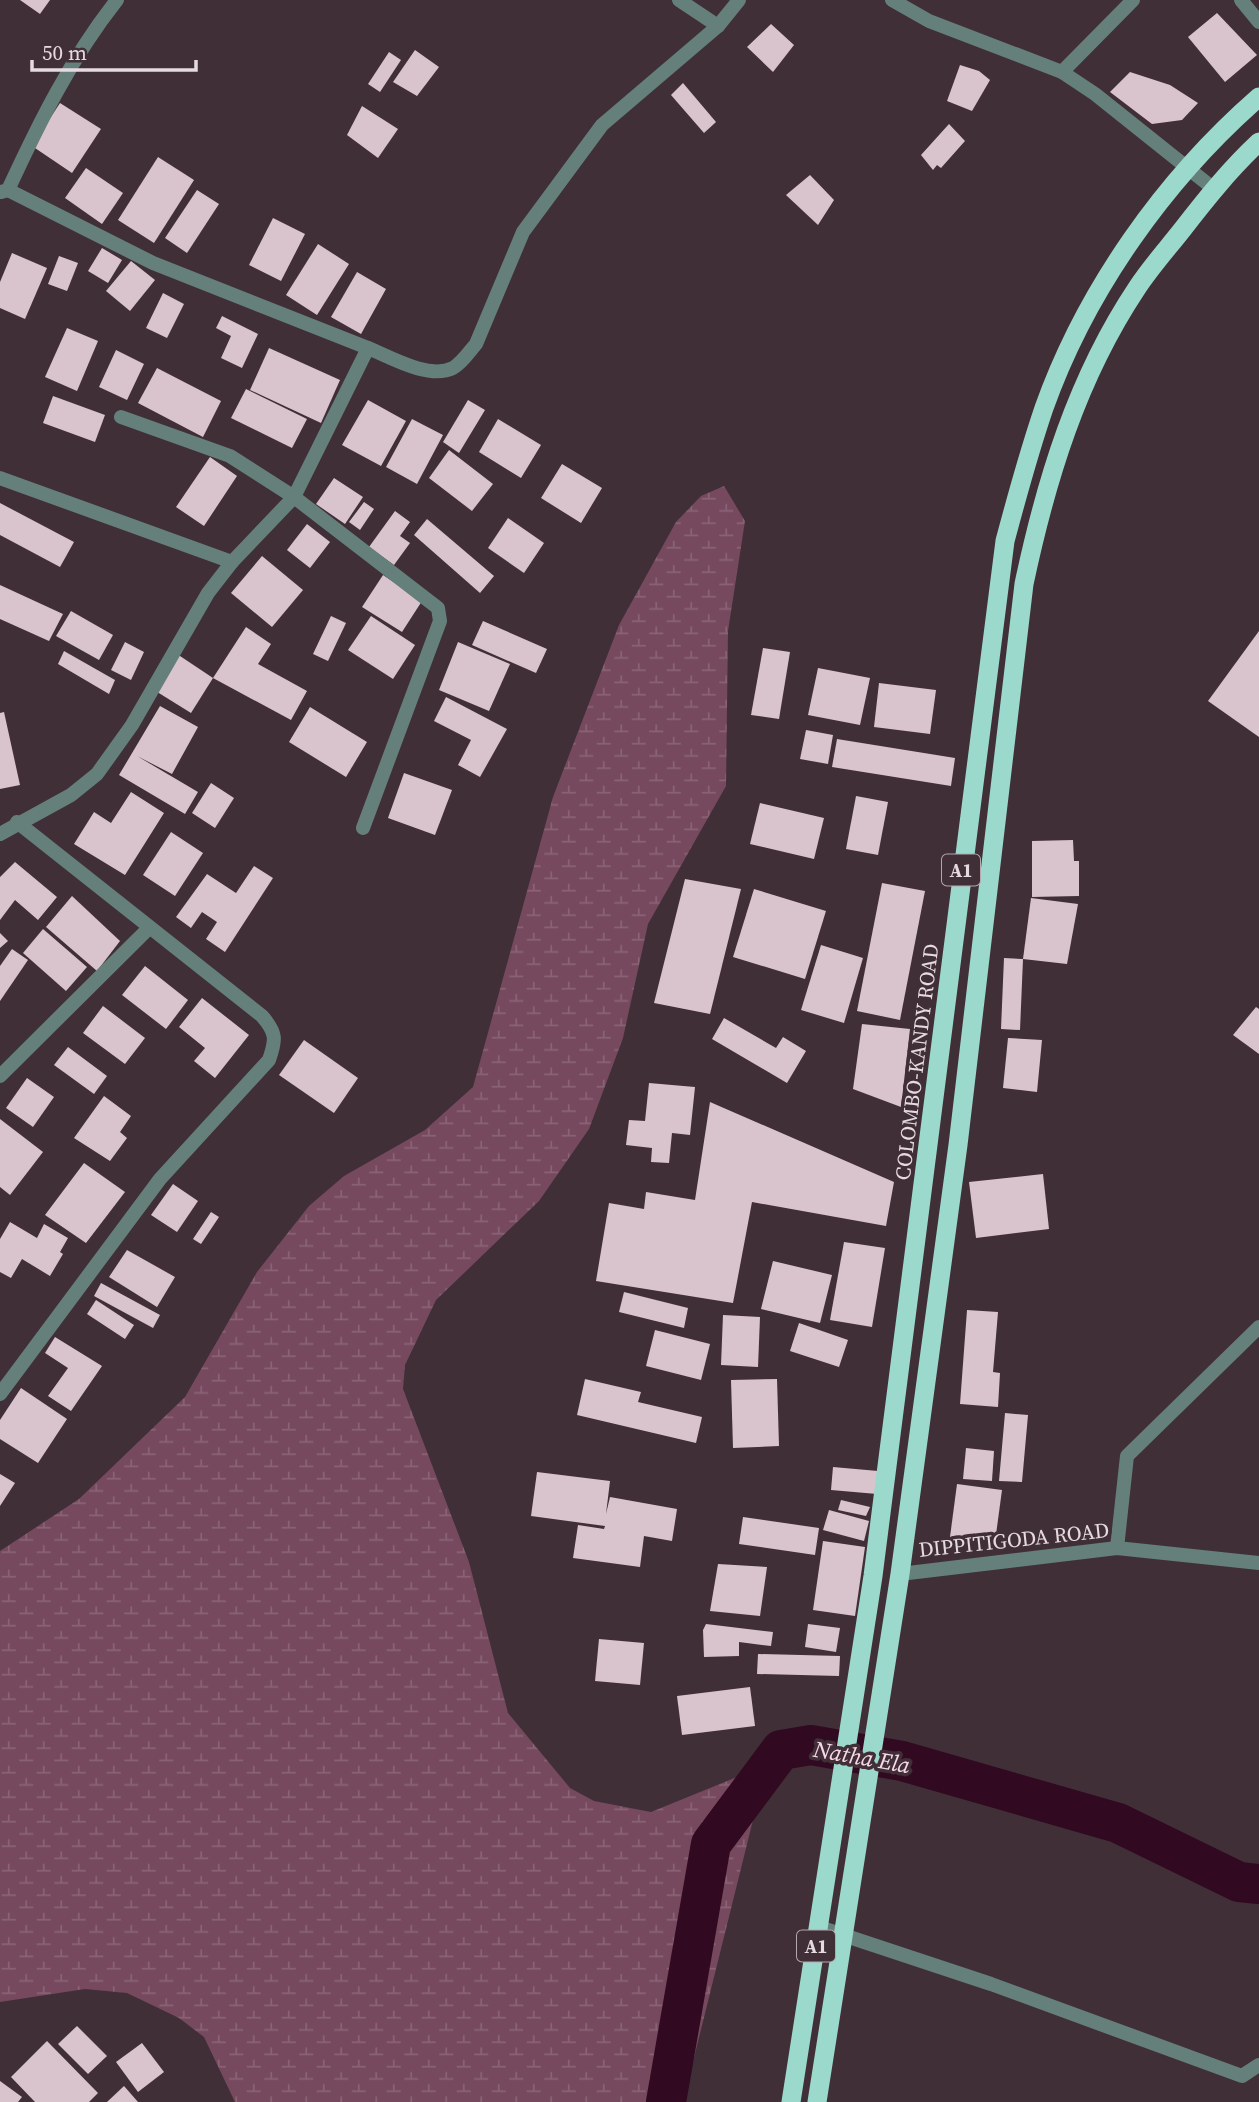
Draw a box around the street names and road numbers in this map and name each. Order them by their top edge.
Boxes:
road number: A1 [942,855,980,886]
street label: COLOMBO-KANDY ROAD [888,942,945,1182]
street label: DIPPITIGODA ROAD [917,1515,1111,1564]
road number: A1 [797,1930,835,1962]

